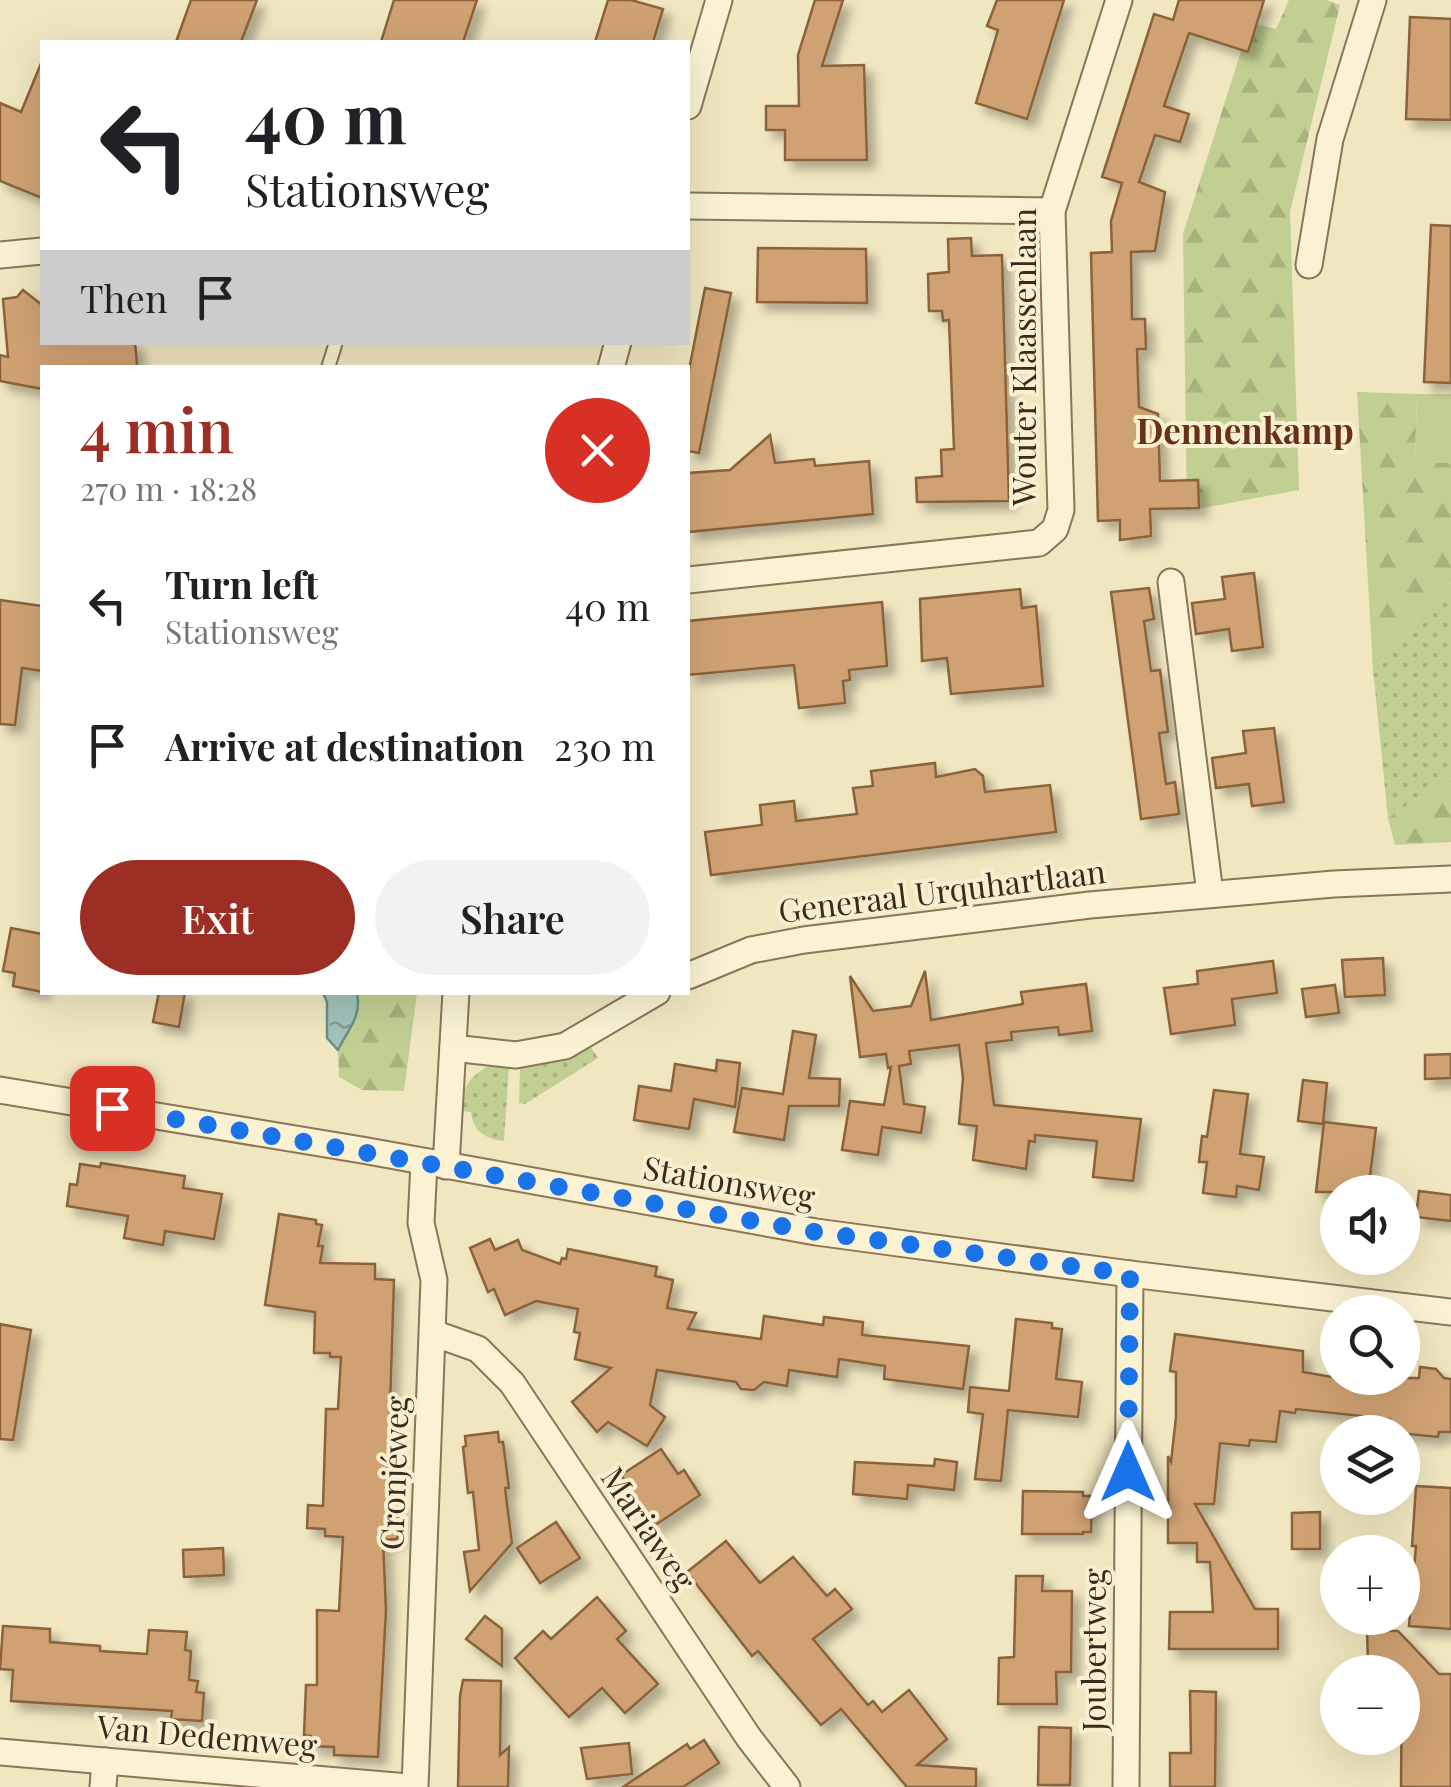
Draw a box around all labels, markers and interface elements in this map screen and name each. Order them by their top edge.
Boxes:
text: 40 m [245,68,407,162]
icon: left [80,80,210,210]
text: Stationsweg [245,158,489,218]
street label: Wouter Klaassenlaan [1001,208,1044,507]
icon: arrive [188,270,243,325]
text: Then [80,272,168,323]
text: 4 min [80,388,234,468]
button: close [545,398,650,503]
district label: Dennenkamp [1136,406,1354,453]
text: 270 m · 18:28 [80,466,257,509]
text: Turn left [165,558,318,609]
icon: left [80,578,135,633]
text: 40 m [565,580,650,631]
text: Stationsweg [165,609,339,652]
icon: arrive [80,718,135,773]
text: Arrive at destination [165,720,524,771]
text: 230 m [554,720,655,771]
street label: Generaal Urquhartlaan [776,848,1108,931]
button: Exit [80,860,355,975]
button: Share [375,860,650,975]
pin [70,1066,155,1151]
icon: arrive [85,1081,140,1136]
street label: Stationsweg [640,1144,819,1217]
map controls [1320,1175,1420,1755]
button: sound [1320,1175,1420,1275]
button: search [1320,1295,1420,1395]
street label: Cronjéweg [368,1395,417,1551]
button: layers [1320,1415,1420,1515]
position arrow [1076,1420,1180,1524]
street label: Mariaweg [593,1457,707,1598]
button: + [1320,1535,1420,1635]
street label: Joubertweg [1071,1568,1114,1733]
button: − [1320,1655,1420,1755]
street label: Van Dedemweg [94,1703,319,1766]

